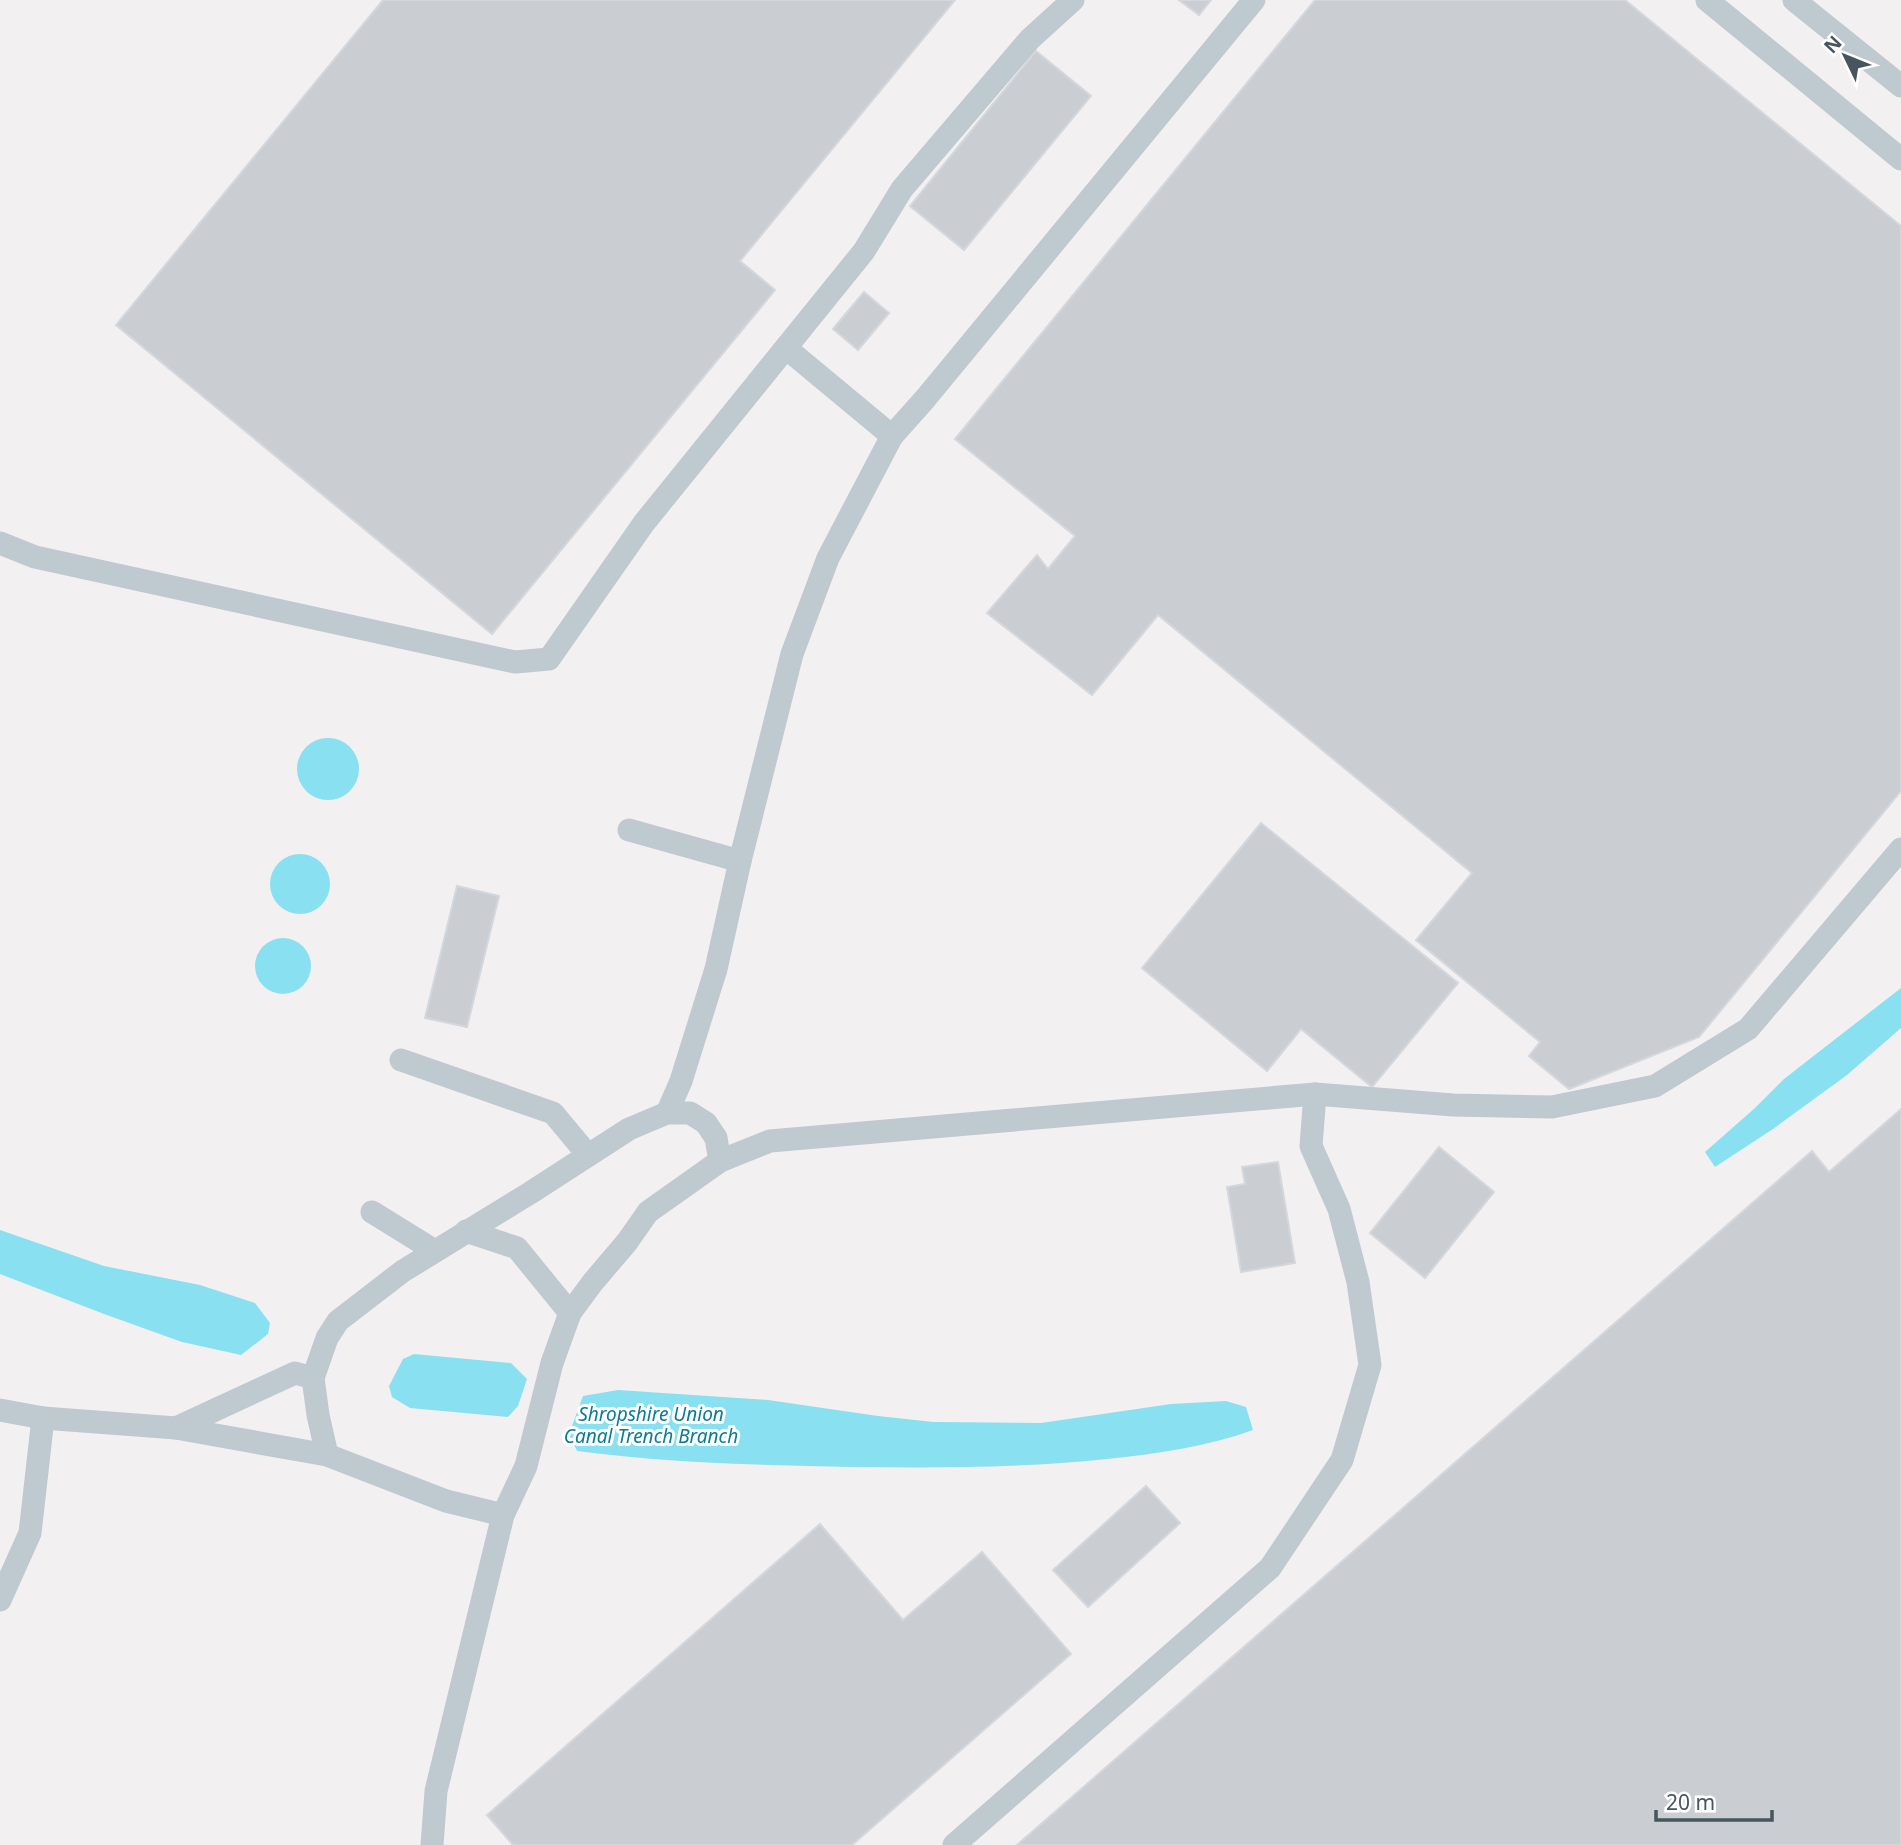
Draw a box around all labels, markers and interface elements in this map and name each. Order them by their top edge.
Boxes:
north arrow [1810,21,1880,91]
text: N [1818,30,1847,59]
water label: Shropshire Union Canal Trench Branch [564,1401,738,1449]
scale bar [1656,1778,1772,1822]
text: 20 m [1666,1788,1715,1816]

